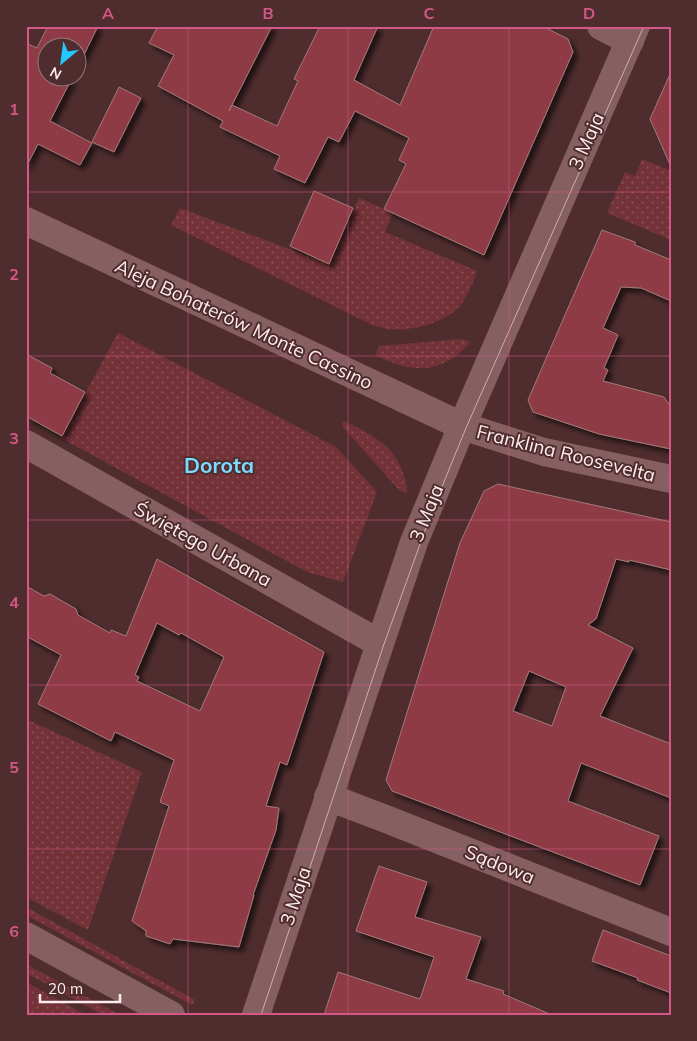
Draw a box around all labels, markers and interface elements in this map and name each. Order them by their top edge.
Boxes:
text: A [102,3,114,23]
text: B [262,3,274,23]
text: C [424,3,435,23]
text: D [583,3,595,23]
north arrow [38,38,88,88]
text: N [47,63,65,84]
text: 1 [9,99,19,119]
street label: 3 Maja [563,109,609,173]
street label: Aleja Bohaterów Monte Cassino [111,254,377,394]
text: 2 [9,264,19,284]
street label: Franklina Roosevelta [474,419,658,487]
text: 3 [9,428,19,448]
district label: Dorota [184,452,254,478]
street label: 3 Maja [404,481,448,545]
street label: Świętego Urbana [130,496,276,592]
text: 4 [9,592,19,612]
text: 5 [9,757,19,777]
street label: Sądowa [462,839,538,889]
street label: 3 Maja [274,864,316,928]
text: 6 [9,921,19,941]
scale bar [40,971,120,1003]
text: 20 m [48,979,83,998]

